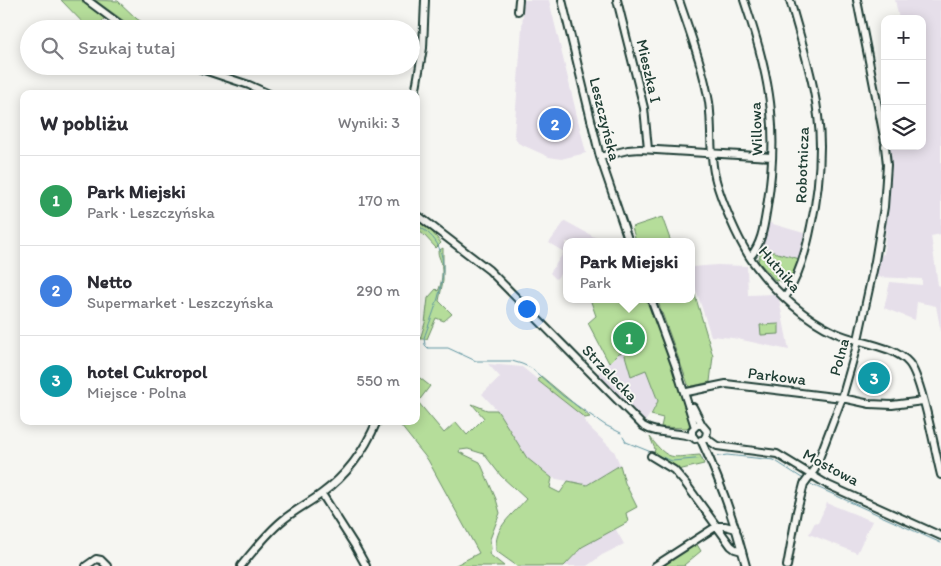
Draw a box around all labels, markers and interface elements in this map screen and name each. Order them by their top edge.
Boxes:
map controls [881,15,926,150]
button: + [881,15,926,60]
search box [20,20,420,75]
icon: search [38,34,66,62]
text: Szukaj tutaj [78,36,175,59]
street label: Mieszka I [632,37,666,105]
button: − [881,60,926,105]
street label: Leszczyńska [585,75,625,163]
street label: Willowa [746,101,766,156]
pin: 2 [539,105,571,143]
button: layers [881,105,926,150]
text: W pobliżu [40,110,128,135]
text: Wyniki: 3 [338,113,400,132]
street label: Robotnicza [791,126,813,204]
text: Park Miejski [87,180,186,203]
text: 1 [52,191,60,210]
text: 170 m [358,191,400,210]
text: Park · Leszczyńska [87,203,215,222]
popup [563,238,695,303]
street label: Hutnika [755,242,806,297]
text: Park Miejski [580,250,678,273]
text: Netto [87,270,132,293]
text: Park [580,273,611,292]
text: 2 [52,281,60,300]
text: 290 m [356,281,400,300]
text: Supermarket · Leszczyńska [87,293,273,312]
your location [514,296,540,322]
pin: 1 [613,319,645,357]
street label: Polna [825,336,853,378]
street label: Strzelecka [578,340,642,406]
pin: 3 [858,359,890,397]
text: hotel Cukropol [87,360,207,383]
street label: Parkowa [747,363,808,389]
text: 3 [52,371,60,390]
text: 550 m [356,371,400,390]
text: Miejsce · Polna [87,383,186,402]
street label: Mostowa [800,444,863,490]

